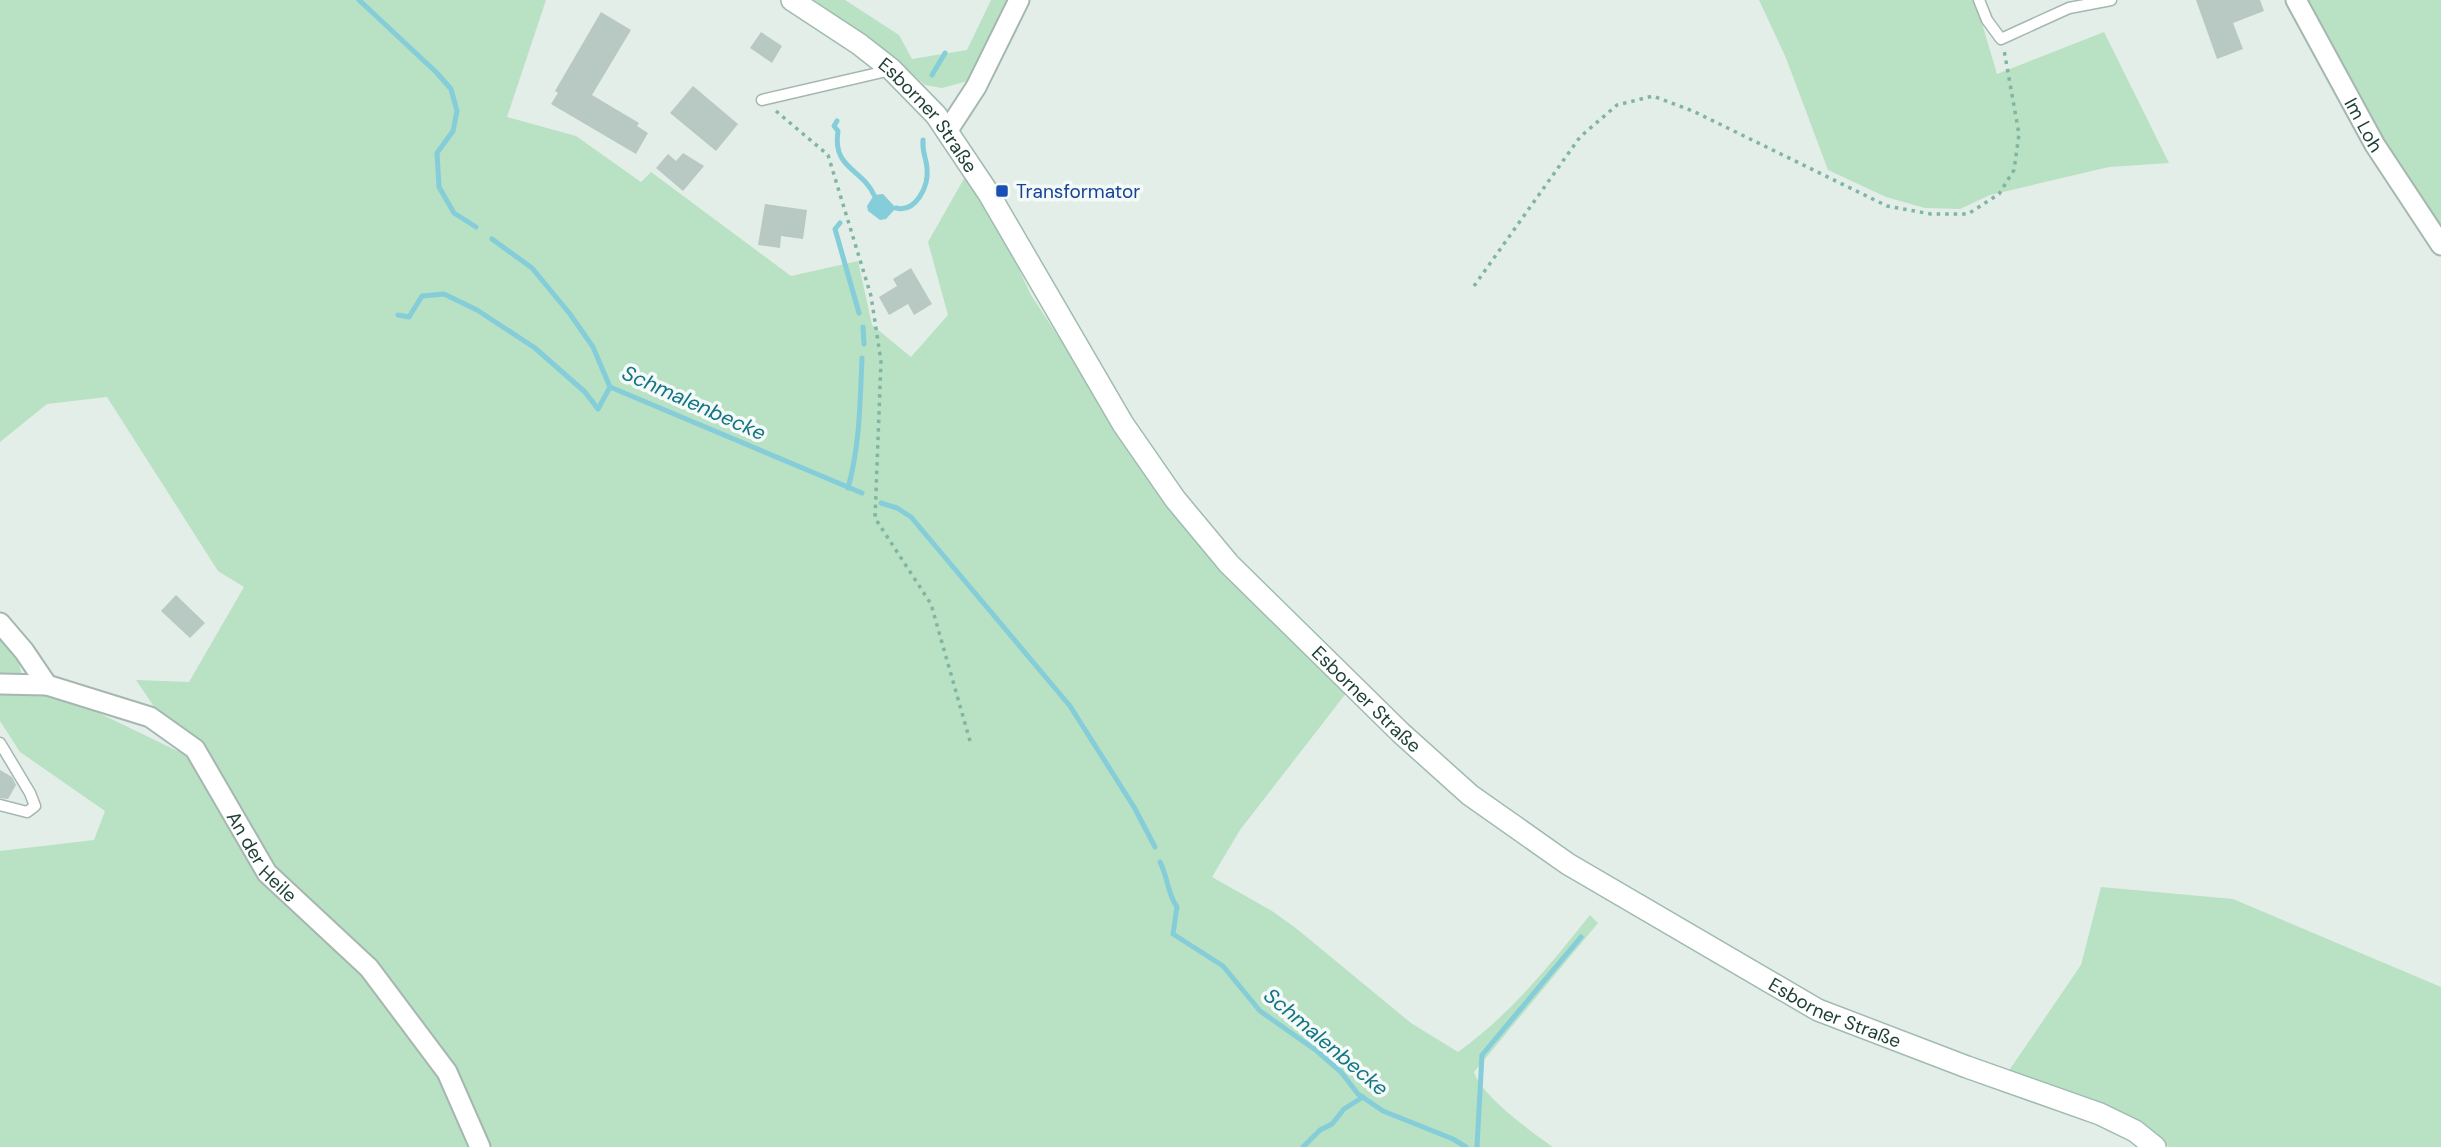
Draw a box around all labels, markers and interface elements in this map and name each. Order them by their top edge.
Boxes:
street label: Esborner Straße [873,52,983,177]
street label: Im Loh [2339,93,2388,157]
place label: Transformator [1016,179,1140,204]
marker: Transformator [994,183,1010,199]
water label: Schmalenbecke [618,359,770,447]
street label: Esborner Straße [1306,640,1426,758]
street label: An der Heile [221,807,302,908]
street label: Esborner Straße [1764,972,1905,1054]
water label: Schmalenbecke [1258,982,1394,1102]

